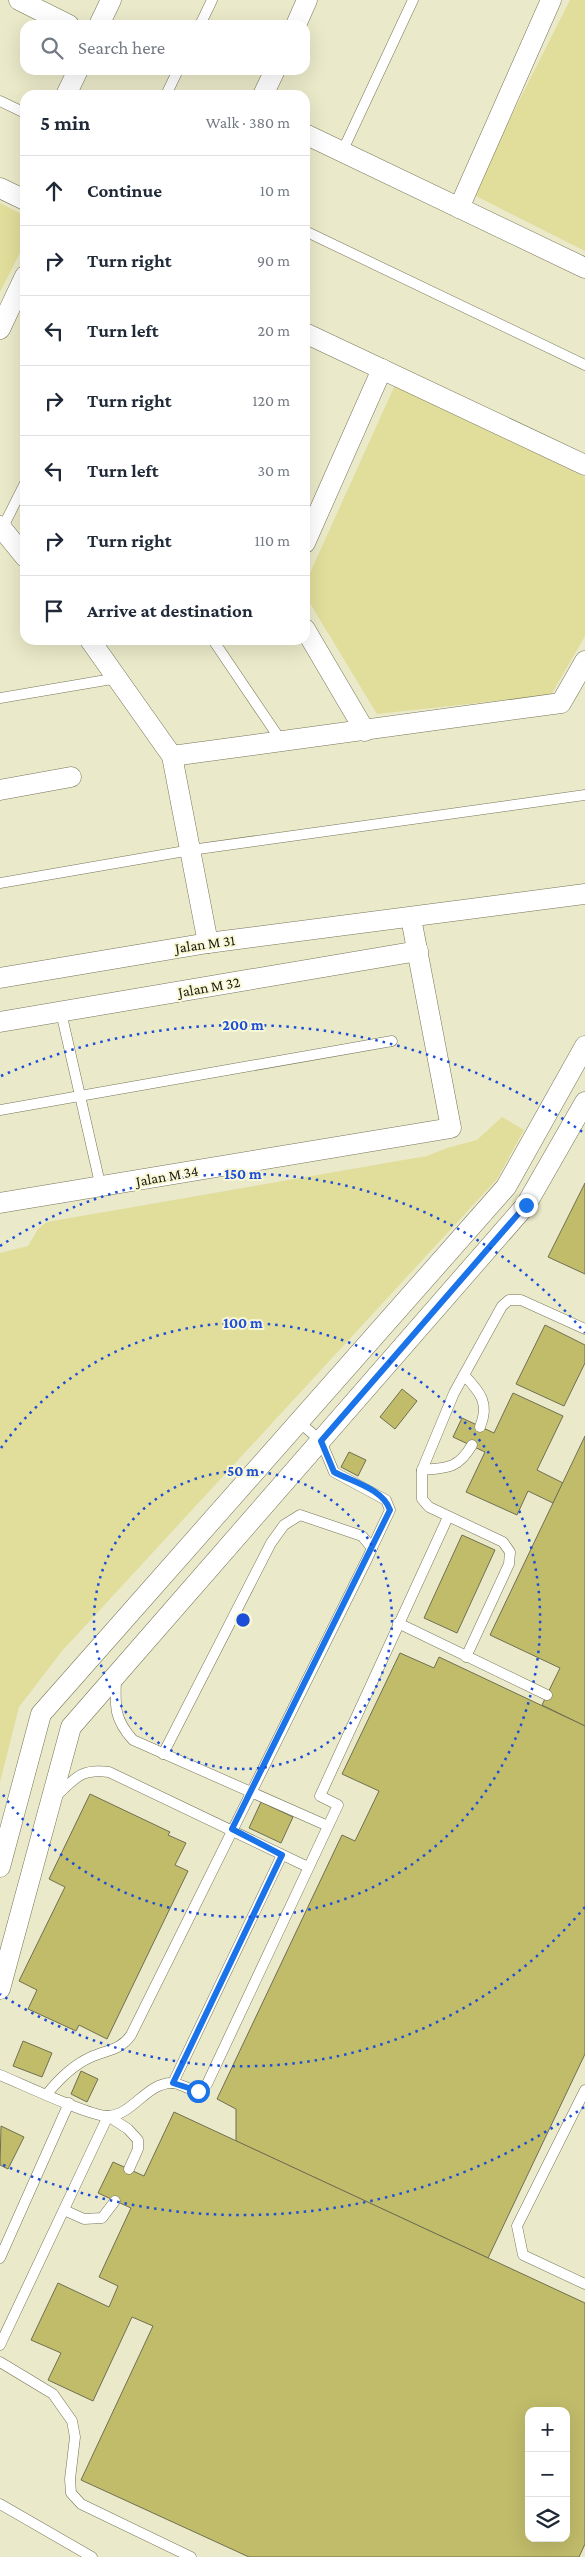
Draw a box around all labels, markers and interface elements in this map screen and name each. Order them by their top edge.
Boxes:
search box [20,20,310,75]
icon: search [38,34,66,62]
text: Search here [78,37,165,58]
text: 5 min [40,111,90,135]
text: Walk · 380 m [206,114,290,131]
icon: ahead [40,177,68,205]
text: Continue [87,180,162,201]
text: 10 m [260,182,290,199]
icon: right [40,247,68,275]
text: Turn right [87,250,172,271]
text: 90 m [257,252,290,269]
icon: left [40,317,68,345]
text: Turn left [87,320,159,341]
text: 20 m [257,322,290,339]
icon: right [40,387,68,415]
text: Turn right [87,390,172,411]
text: 120 m [252,392,290,409]
icon: left [40,457,68,485]
text: Turn left [87,460,159,481]
text: 30 m [258,462,290,479]
icon: right [40,527,68,555]
text: Turn right [87,530,172,551]
text: 110 m [254,532,290,549]
icon: arrive [40,597,68,625]
text: Arrive at destination [87,600,253,621]
street label: Jalan M 31 [172,932,236,957]
street label: Jalan M 32 [175,974,241,1002]
text: 200 m [222,1017,264,1033]
street label: Jalan M 34 [133,1163,200,1191]
text: 150 m [224,1166,262,1182]
route end [515,1194,538,1217]
text: 100 m [223,1315,263,1331]
text: 50 m [227,1463,259,1479]
centre of rings [234,1611,252,1629]
route start [187,2080,210,2103]
map controls [525,2407,570,2542]
button: + [525,2407,570,2452]
button: − [525,2452,570,2497]
button: layers [525,2497,570,2542]

